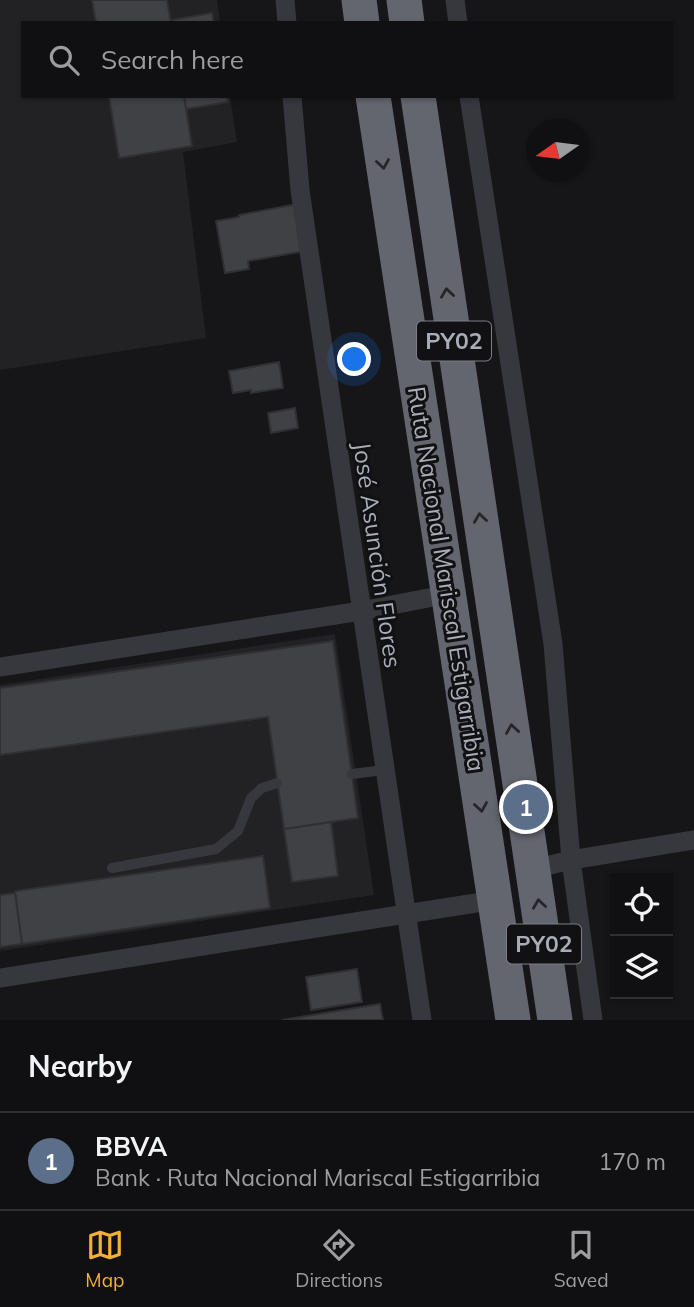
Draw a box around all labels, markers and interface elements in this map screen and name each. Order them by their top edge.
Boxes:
search box [21,21,673,98]
icon: search [45,41,83,79]
text: Search here [101,43,244,76]
north arrow [526,119,589,182]
one-way arrow [376,158,391,170]
one-way arrow [440,287,455,299]
road number: PY02 [417,322,491,360]
your location [337,342,371,376]
street label: Ruta Nacional Mariscal Estigarribia [402,384,492,773]
street label: José Asunción Flores [347,440,409,670]
one-way arrow [473,512,488,524]
one-way arrow [505,723,520,734]
pin: 1 [503,781,549,833]
one-way arrow [473,801,488,813]
map controls [610,873,673,999]
button: locate [610,873,673,936]
one-way arrow [531,898,546,910]
road number: PY02 [507,925,581,964]
button: layers [610,936,673,999]
text: Nearby [28,1047,132,1085]
text: BBVA [95,1130,167,1163]
text: 1 [44,1147,58,1176]
text: 170 m [598,1147,666,1176]
text: Bank · Ruta Nacional Mariscal Estigarribia [95,1163,540,1192]
tab: Map [85,1226,124,1292]
tab: Directions [295,1226,383,1292]
tab: Saved [554,1226,609,1292]

